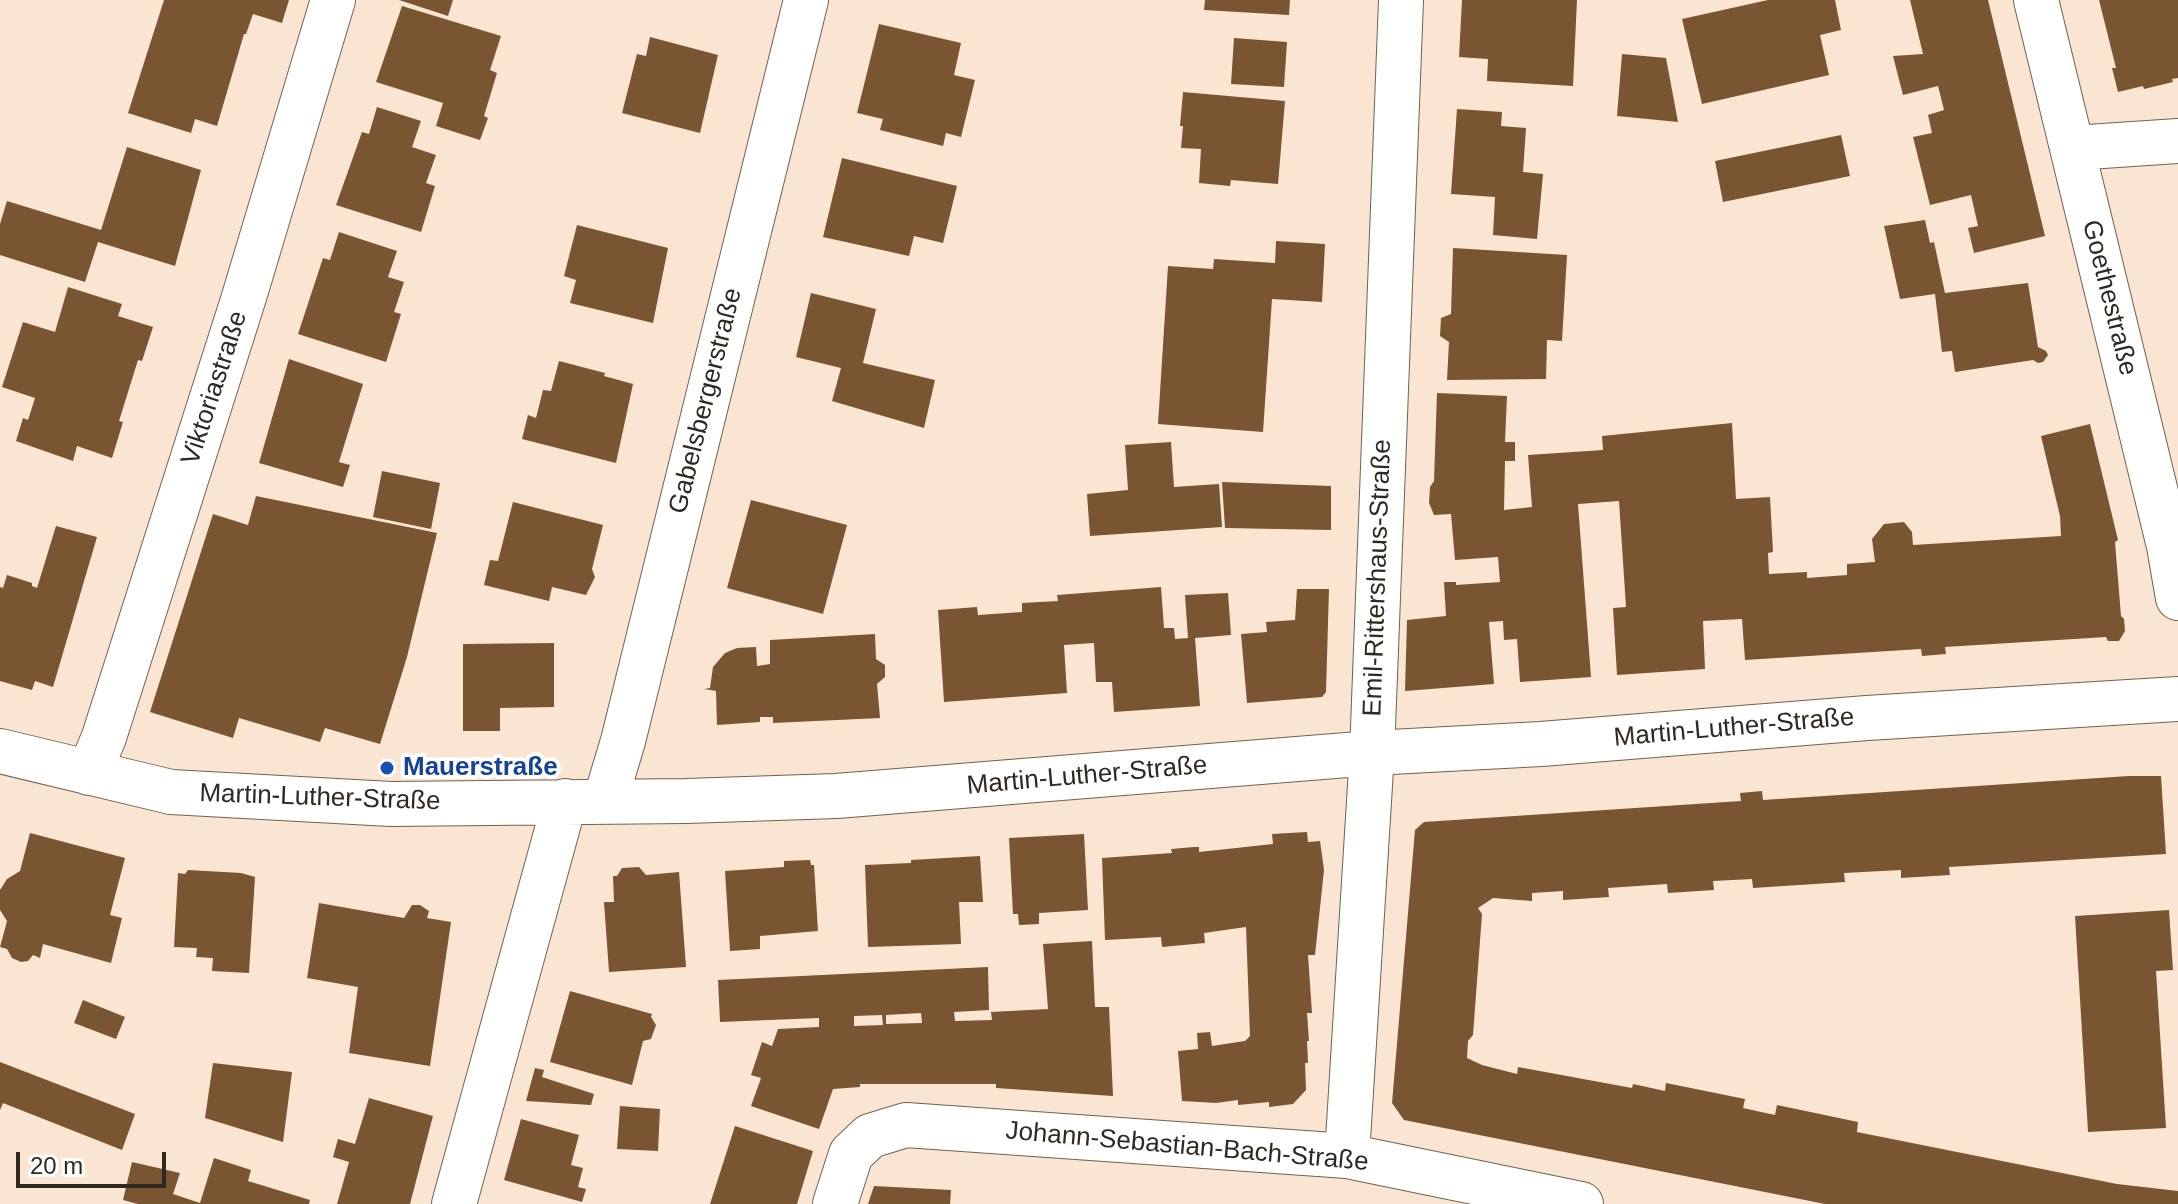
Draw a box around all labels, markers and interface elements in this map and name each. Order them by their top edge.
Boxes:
street label: Goethestraße [2075,217,2143,379]
street label: Gabelsbergerstraße [663,285,749,517]
street label: Viktoriastraße [175,307,255,469]
street label: Emil-Rittershaus-Straße [1358,439,1398,717]
street label: Martin-Luther-Straße [1612,702,1856,754]
street label: Martin-Luther-Straße [965,750,1209,802]
place label: Mauerstraße [403,752,558,784]
marker: Mauerstraße [378,759,396,777]
street label: Martin-Luther-Straße [199,778,441,818]
street label: Johann-Sebastian-Bach-Straße [1004,1116,1370,1178]
scale bar [20,1136,170,1186]
text: 20 m [30,1152,83,1179]

